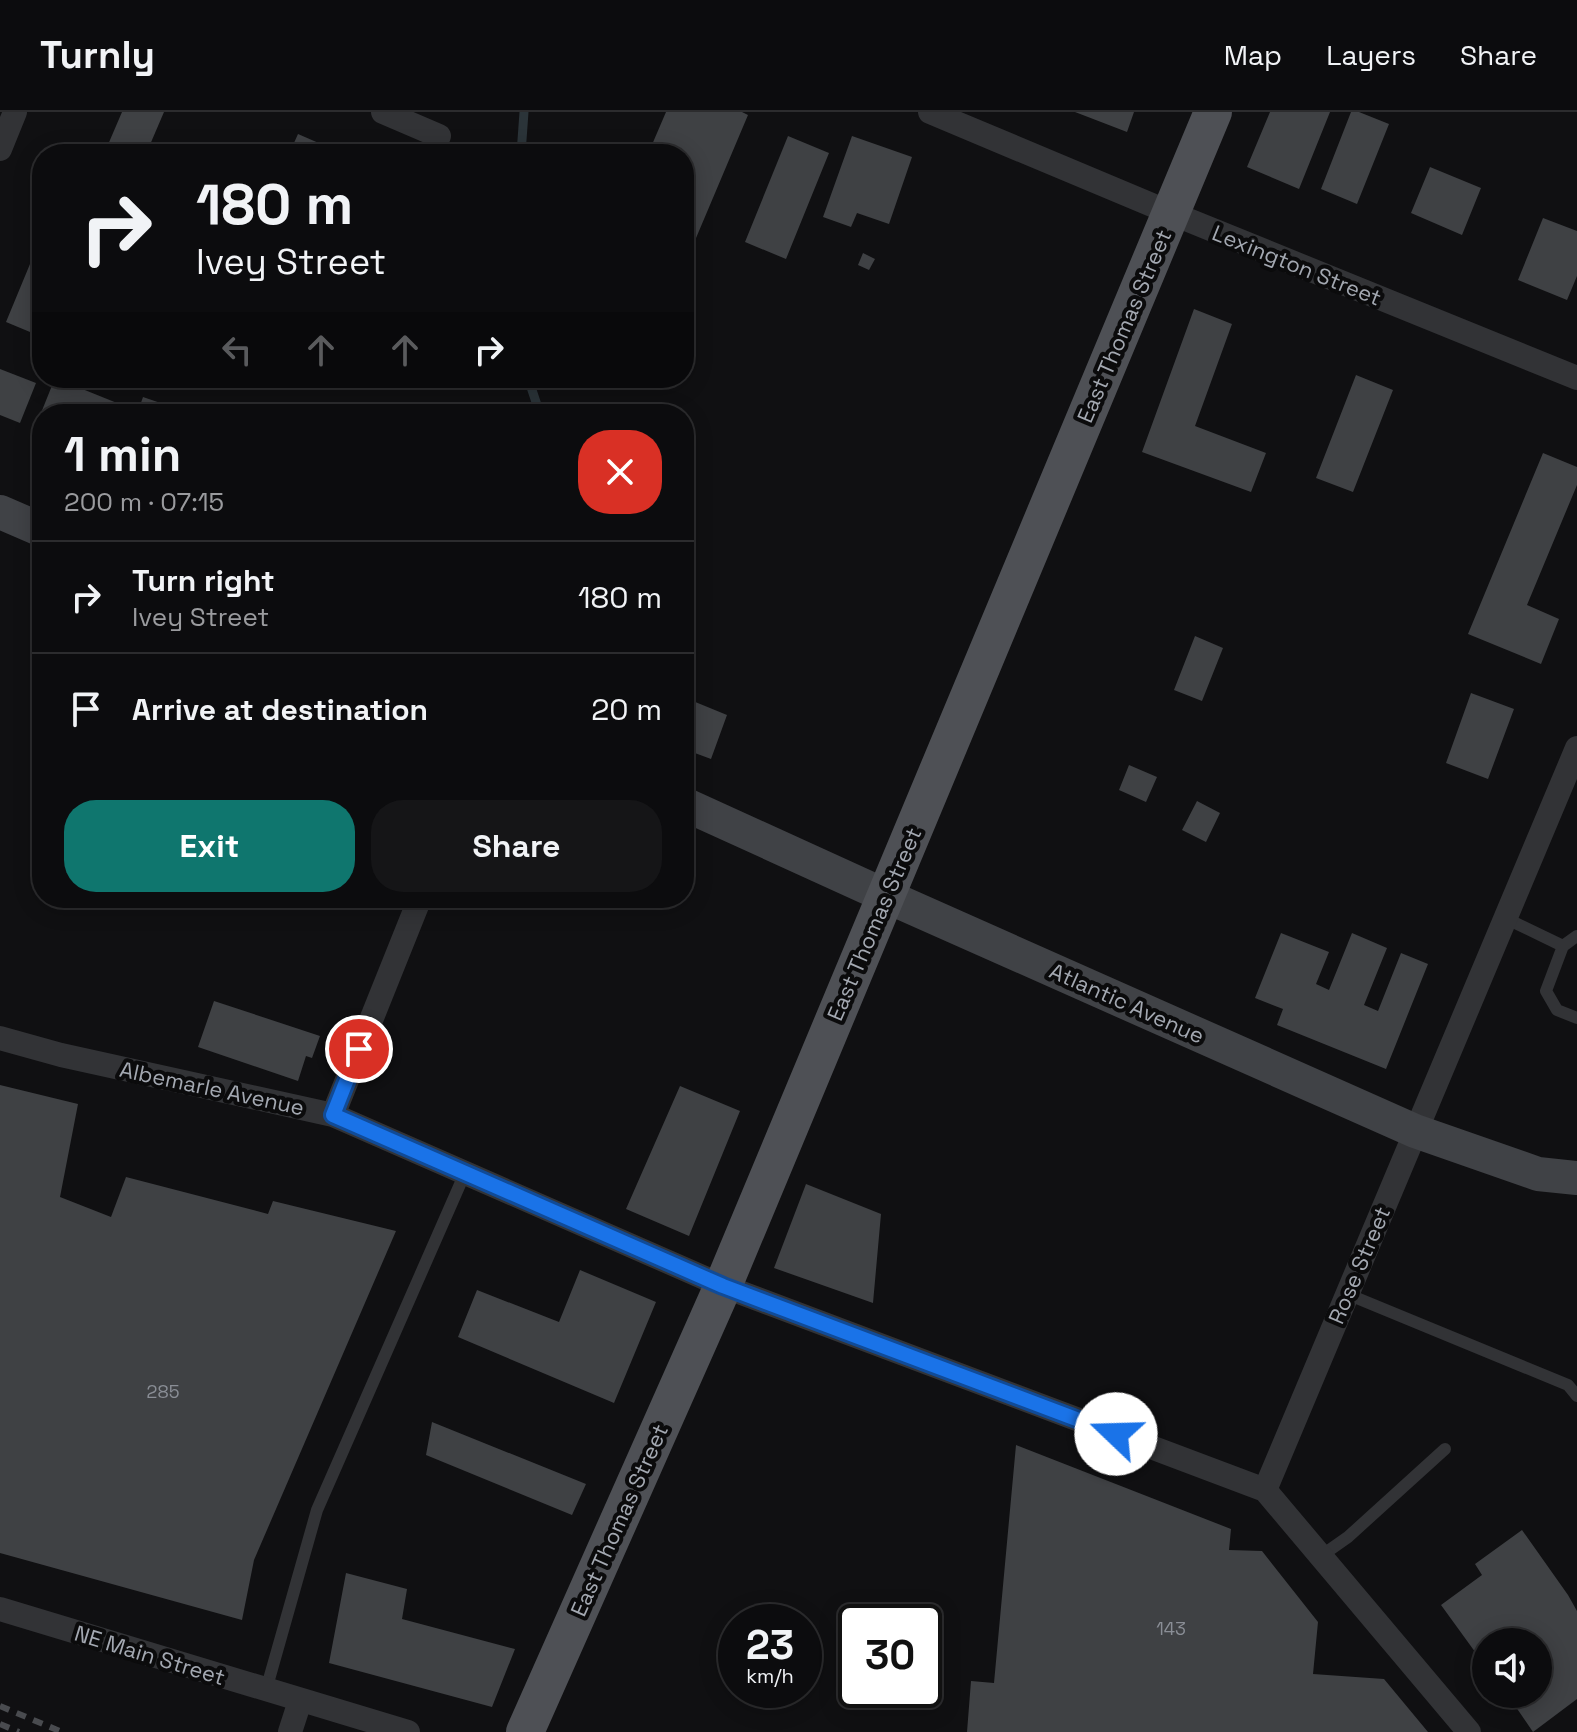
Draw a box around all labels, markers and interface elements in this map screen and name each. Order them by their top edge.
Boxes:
text: Turnly [40,31,155,79]
text: Map [1224,37,1282,73]
text: Layers [1326,37,1416,73]
text: Share [1460,37,1537,73]
text: 180 m [196,169,353,240]
icon: right [64,176,168,280]
street label: Lexington Street [1208,218,1386,312]
street label: East Thomas Street [1071,225,1177,427]
text: Ivey Street [196,239,386,285]
icon: left [215,328,259,372]
icon: ahead [299,328,343,372]
icon: ahead [383,328,427,372]
icon: right [467,328,511,372]
text: 1 min [64,424,181,485]
button: close [578,430,662,514]
text: 200 m · 07:15 [64,485,224,519]
text: Turn right [132,561,275,600]
icon: right [64,575,108,619]
text: 180 m [578,578,662,617]
text: Ivey Street [132,600,269,634]
icon: arrive [64,687,108,731]
text: Arrive at destination [132,690,428,729]
text: 20 m [591,690,662,729]
button: Exit [64,800,355,892]
button: Share [371,800,662,892]
street label: East Thomas Street [821,823,927,1025]
street label: Atlantic Avenue [1045,956,1209,1050]
pin [325,1015,393,1083]
icon: arrive [337,1027,381,1071]
street label: Albemarle Avenue [117,1055,307,1121]
street label: Rose Street [1322,1202,1396,1328]
house number: 285 [147,1380,179,1403]
position arrow [1074,1392,1158,1476]
street label: East Thomas Street [564,1420,674,1620]
speed limit sign: 30 [838,1604,942,1708]
house number: 143 [1156,1617,1186,1640]
street label: NE Main Street [71,1619,229,1691]
text: 23 [746,1620,794,1671]
map controls [1472,1628,1552,1708]
button: sound [1472,1628,1552,1708]
text: km/h [746,1663,794,1689]

